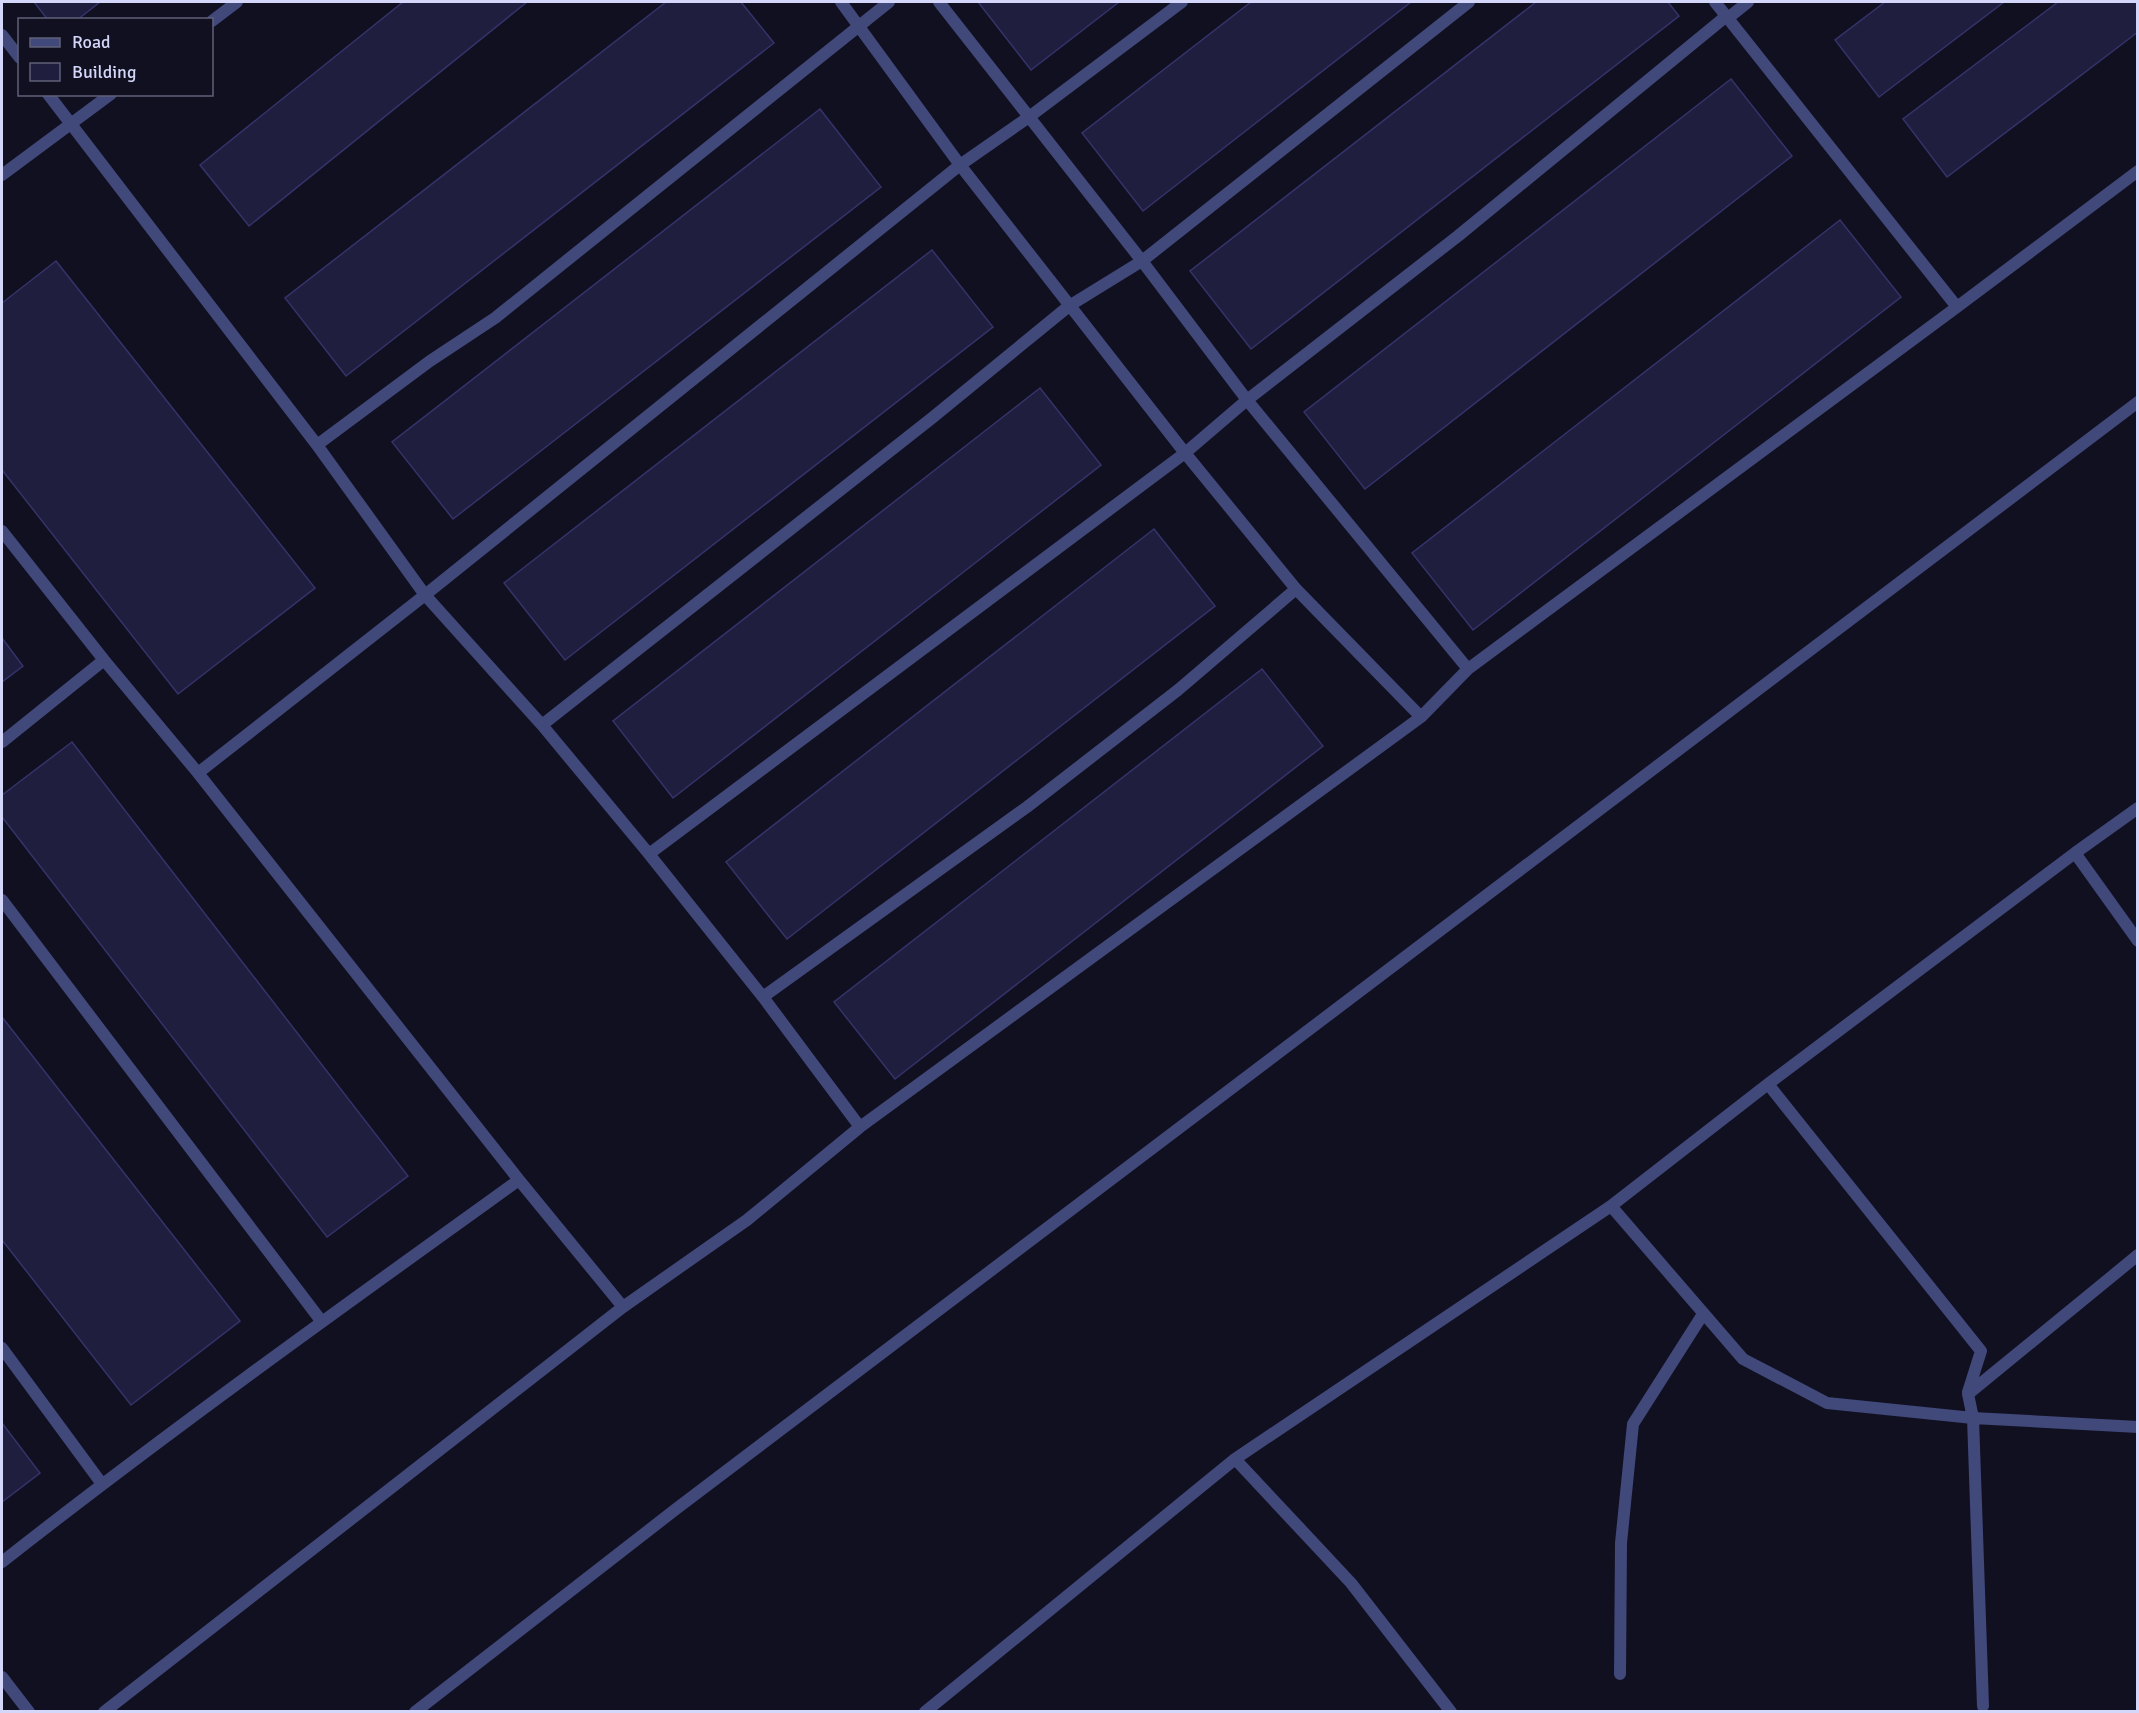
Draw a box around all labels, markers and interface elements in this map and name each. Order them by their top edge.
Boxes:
legend [18,18,213,96]
text: Road [72,31,111,53]
text: Building [72,61,136,83]

